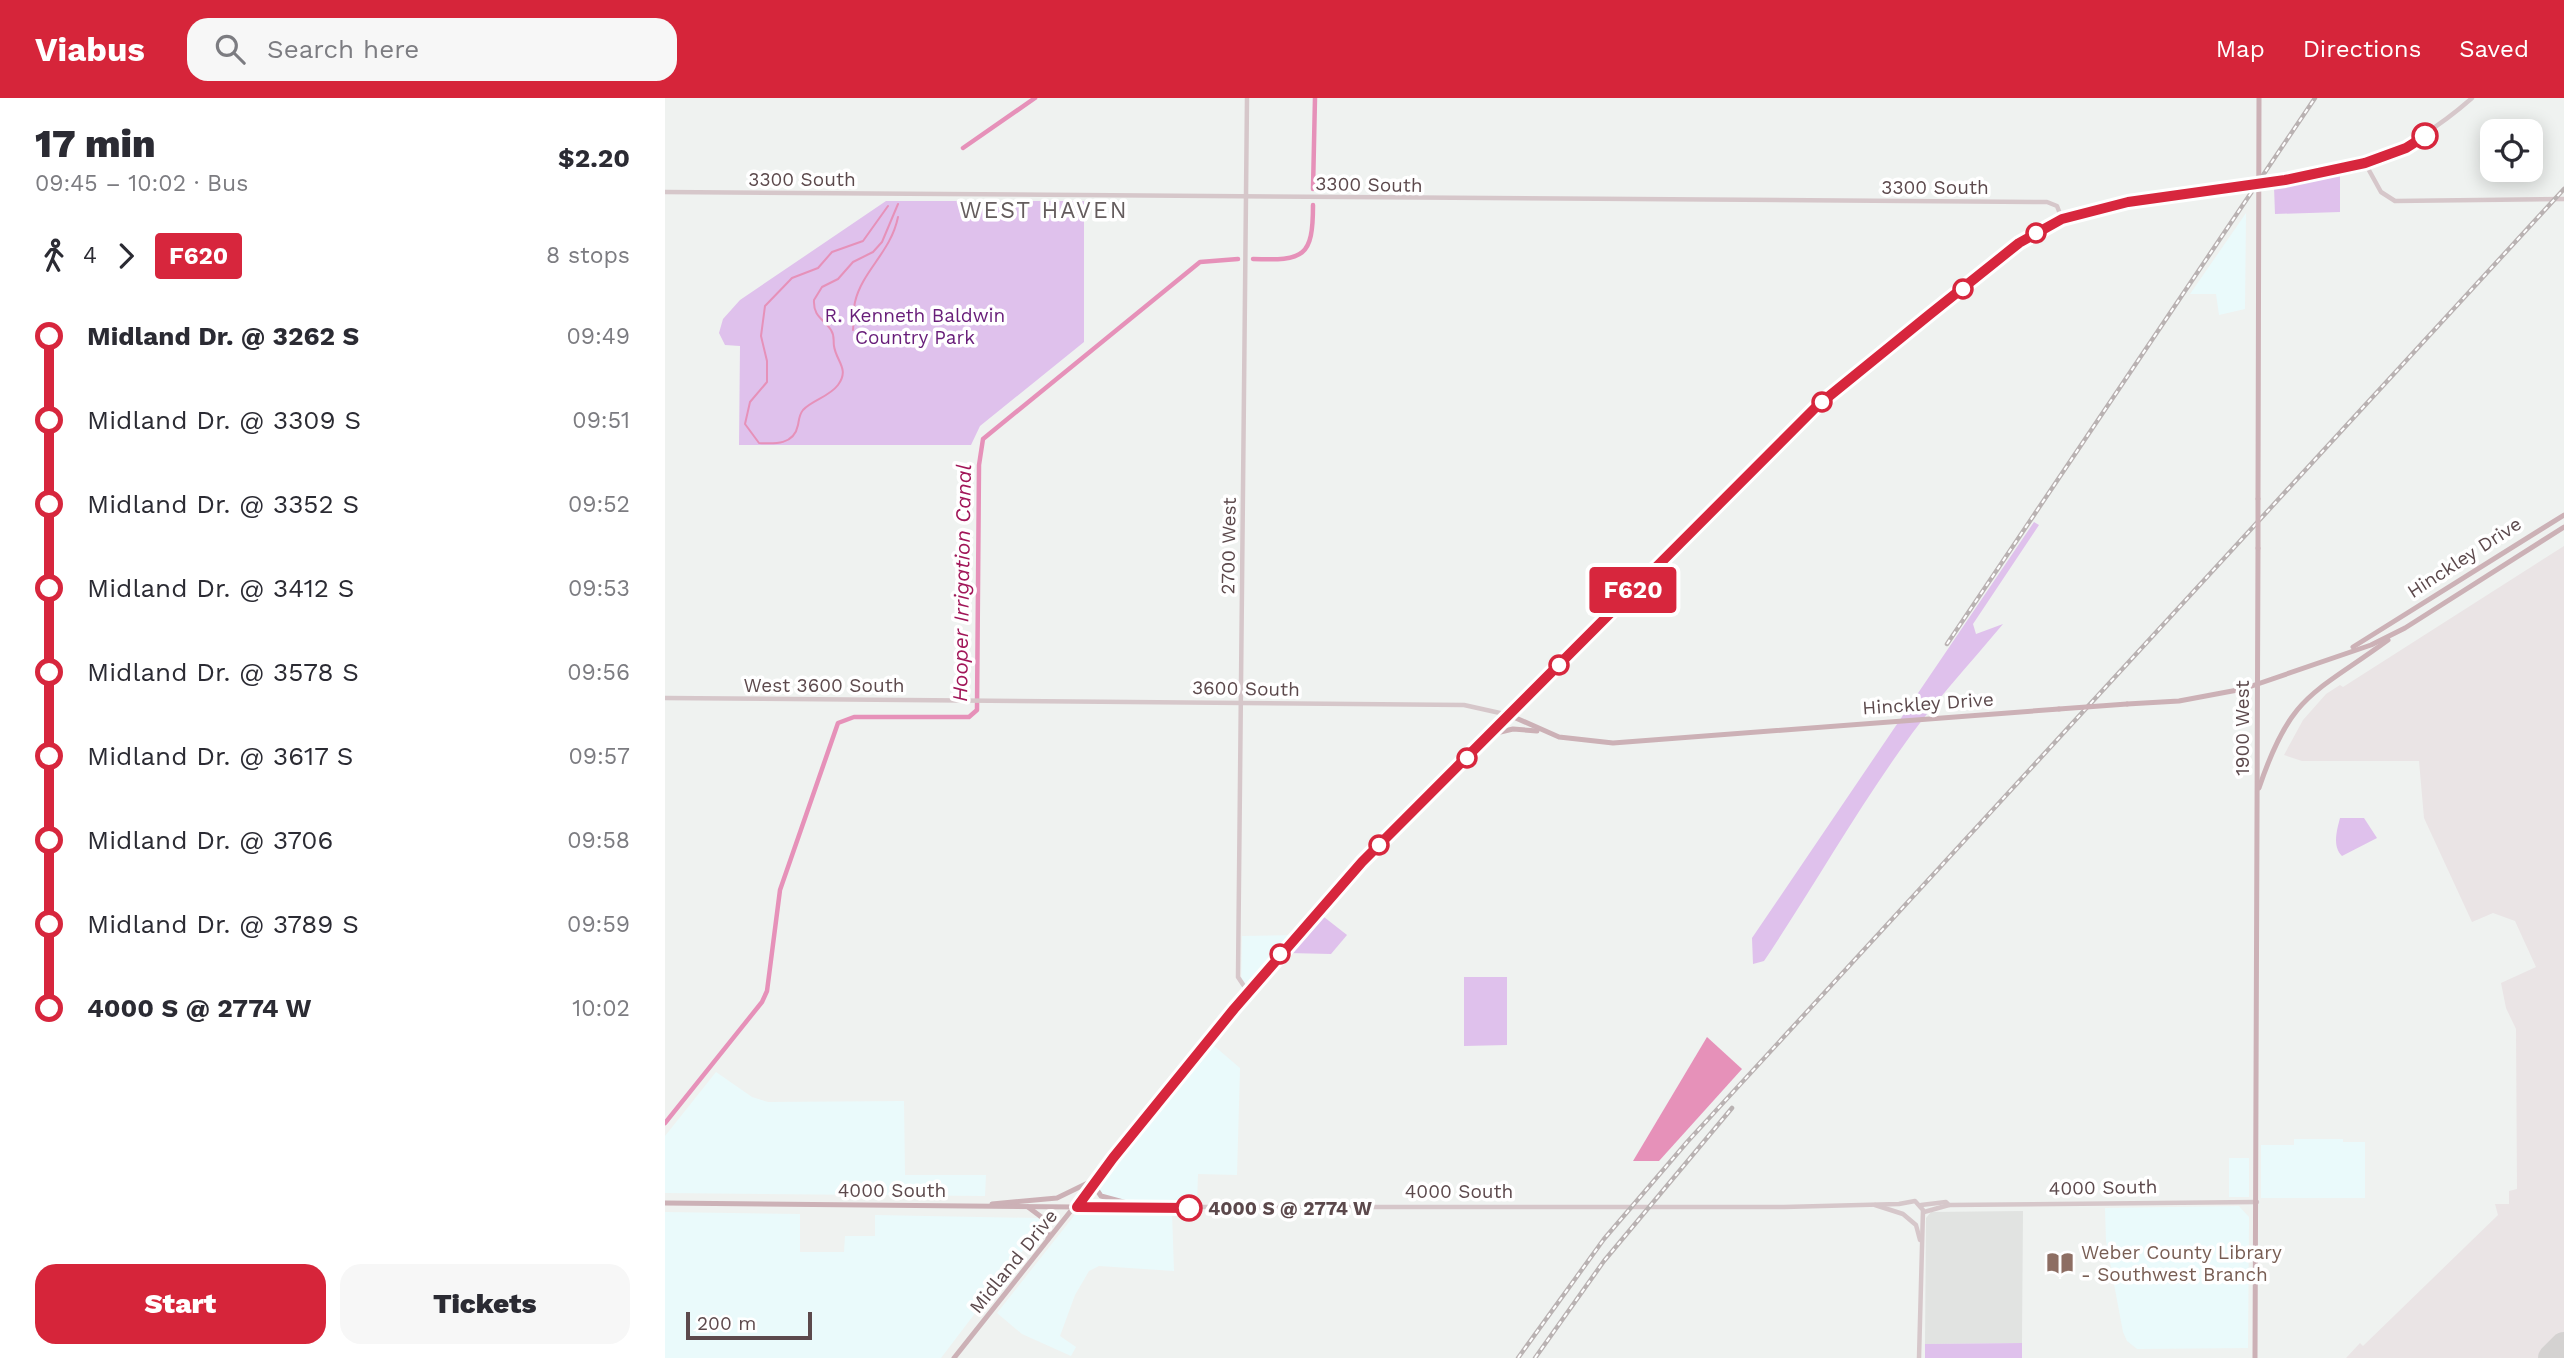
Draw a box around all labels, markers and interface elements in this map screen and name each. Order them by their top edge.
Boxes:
search box [187,18,677,81]
text: Viabus [35,30,145,69]
icon: search [211,30,249,68]
text: Search here [267,34,419,64]
text: Map [2216,35,2265,63]
text: Directions [2303,35,2421,63]
text: Saved [2459,35,2529,63]
map controls [2480,119,2543,182]
button: locate [2480,119,2543,182]
text: 17 min [35,122,156,166]
unlabelled marker [2412,123,2438,149]
text: $2.20 [558,143,630,173]
street label: 3300 South [748,168,856,191]
text: 09:45 – 10:02 · Bus [35,170,248,197]
street label: 3300 South [1315,172,1423,197]
street label: 3300 South [1881,176,1989,199]
district label: WEST HAVEN [959,197,1129,224]
unlabelled marker [2026,223,2046,243]
icon: walk [35,237,73,275]
icon: forward [107,237,145,275]
text: 4 [83,242,97,269]
text: F620 [169,242,228,270]
text: 8 stops [546,242,630,269]
unlabelled marker [1953,279,1973,299]
park label: R. Kenneth Baldwin Country Park [825,304,1005,349]
text: Midland Dr. @ 3262 S [87,321,359,351]
text: 09:49 [566,323,630,350]
unlabelled marker [1812,392,1832,412]
text: Midland Dr. @ 3309 S [87,405,361,435]
text: 09:51 [572,407,630,434]
water label: Hooper Irrigation Canal [947,464,976,702]
text: Midland Dr. @ 3352 S [87,489,359,519]
text: 09:52 [568,491,630,518]
street label: 2700 West [1216,497,1241,595]
street label: Hinckley Drive [2403,512,2526,603]
line badge: F620 [1584,567,1682,613]
text: Midland Dr. @ 3412 S [87,573,355,603]
text: 09:53 [568,575,630,602]
text: F620 [1603,576,1663,604]
unlabelled marker [1549,655,1569,675]
text: Midland Dr. @ 3578 S [87,657,359,687]
text: 09:56 [567,659,630,686]
street label: West 3600 South [744,674,904,697]
street label: 3600 South [1192,676,1300,701]
street label: 1900 West [2231,680,2254,776]
street label: Hinckley Drive [1862,687,1994,720]
text: Midland Dr. @ 3617 S [87,741,354,771]
text: 09:57 [568,743,630,770]
unlabelled marker [1457,748,1477,768]
text: Midland Dr. @ 3706 [87,825,333,855]
text: 09:58 [567,827,630,854]
unlabelled marker [1369,835,1389,855]
text: Midland Dr. @ 3789 S [87,909,359,939]
text: 09:59 [567,911,630,938]
unlabelled marker [1270,944,1290,964]
text: 4000 S @ 2774 W [87,993,311,1023]
text: 10:02 [572,995,630,1022]
street label: 4000 South [2049,1175,2157,1200]
street label: 4000 South [838,1179,946,1202]
street label: 4000 South [1405,1180,1513,1203]
marker: 4000 S @ 2774 W [1176,1195,1202,1221]
place label: 4000 S @ 2774 W [1208,1197,1372,1220]
street label: Midland Drive [964,1205,1062,1318]
place label: Weber County Library - Southwest Branch [2081,1241,2282,1286]
library icon: Weber County Library - Southwest Branch [2045,1248,2075,1278]
button: Start [35,1264,326,1344]
button: Tickets [340,1264,630,1344]
scale bar [686,1309,812,1341]
text: 200 m [697,1312,756,1335]

